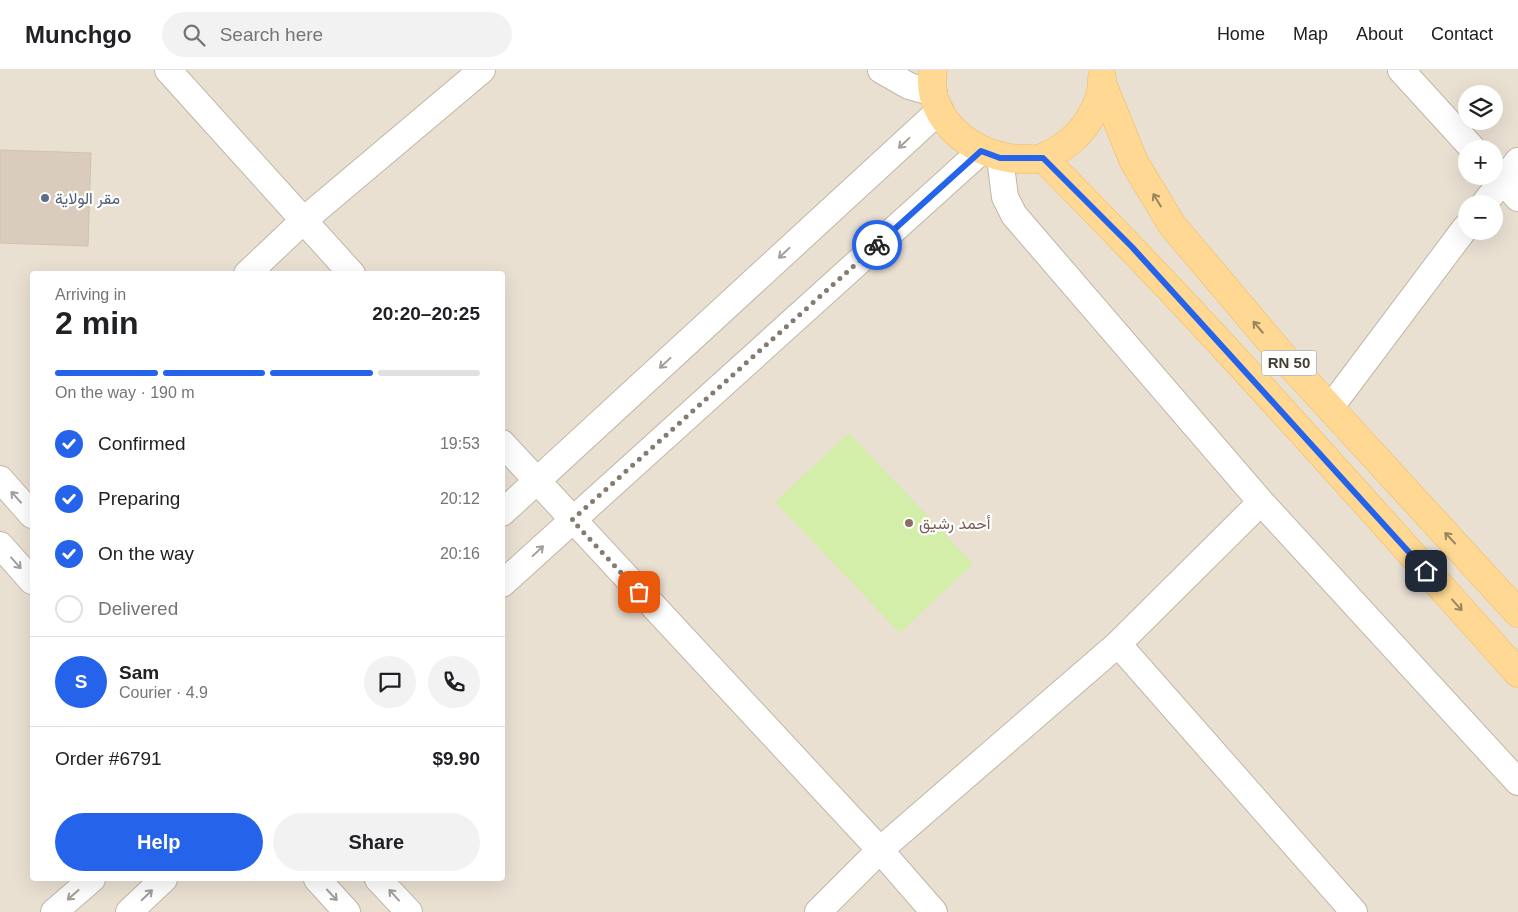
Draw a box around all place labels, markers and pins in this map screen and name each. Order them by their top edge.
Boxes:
place label: مقر الولاية [55,190,120,209]
marker: مقر الولاية [39,192,51,204]
place label: أحمد رشيق [919,515,991,534]
marker: أحمد رشيق [903,517,915,529]
pin [1405,550,1447,592]
pin [618,571,660,613]

